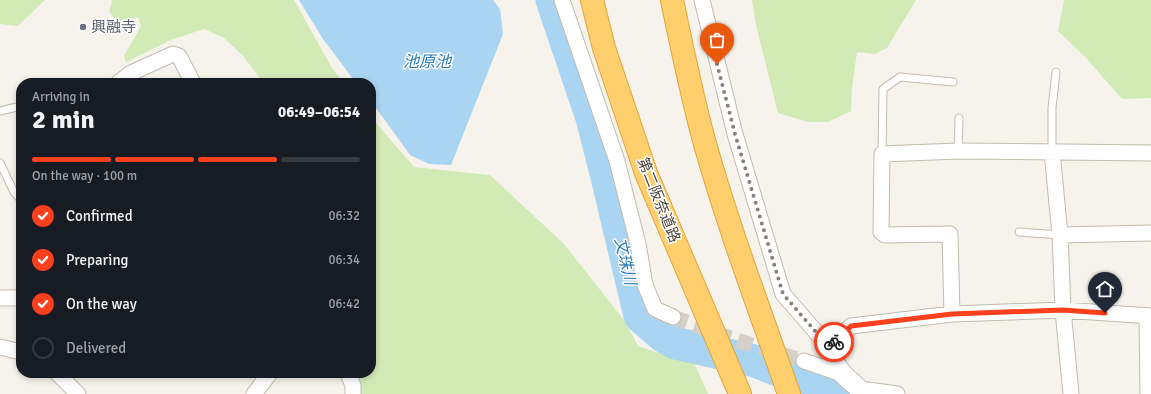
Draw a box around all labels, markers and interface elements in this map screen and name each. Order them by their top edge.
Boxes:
place label: 興融寺 [91,18,136,36]
marker: 興融寺 [78,22,88,32]
pin [700,23,734,64]
icon: bag [706,29,728,51]
water label: 池原池 [403,52,453,72]
text: Arriving in [32,89,90,105]
text: 06:49–06:54 [278,103,360,121]
text: 2 min [32,104,95,136]
street label: 第二阪奈道路 [634,155,684,245]
text: On the way · 100 m [32,168,137,184]
icon: check [32,205,54,227]
text: Confirmed [66,207,133,225]
text: 06:32 [328,208,360,224]
water label: 文珠川 [610,236,641,289]
icon: check [32,249,54,271]
text: Preparing [66,251,129,269]
text: 06:34 [328,252,360,268]
pin [1088,272,1122,313]
icon: home [1094,278,1116,300]
icon: check [32,293,54,315]
text: On the way [66,295,137,313]
text: 06:42 [328,296,360,312]
courier [814,322,854,362]
icon: bike [823,331,845,353]
text: Delivered [66,339,126,357]

